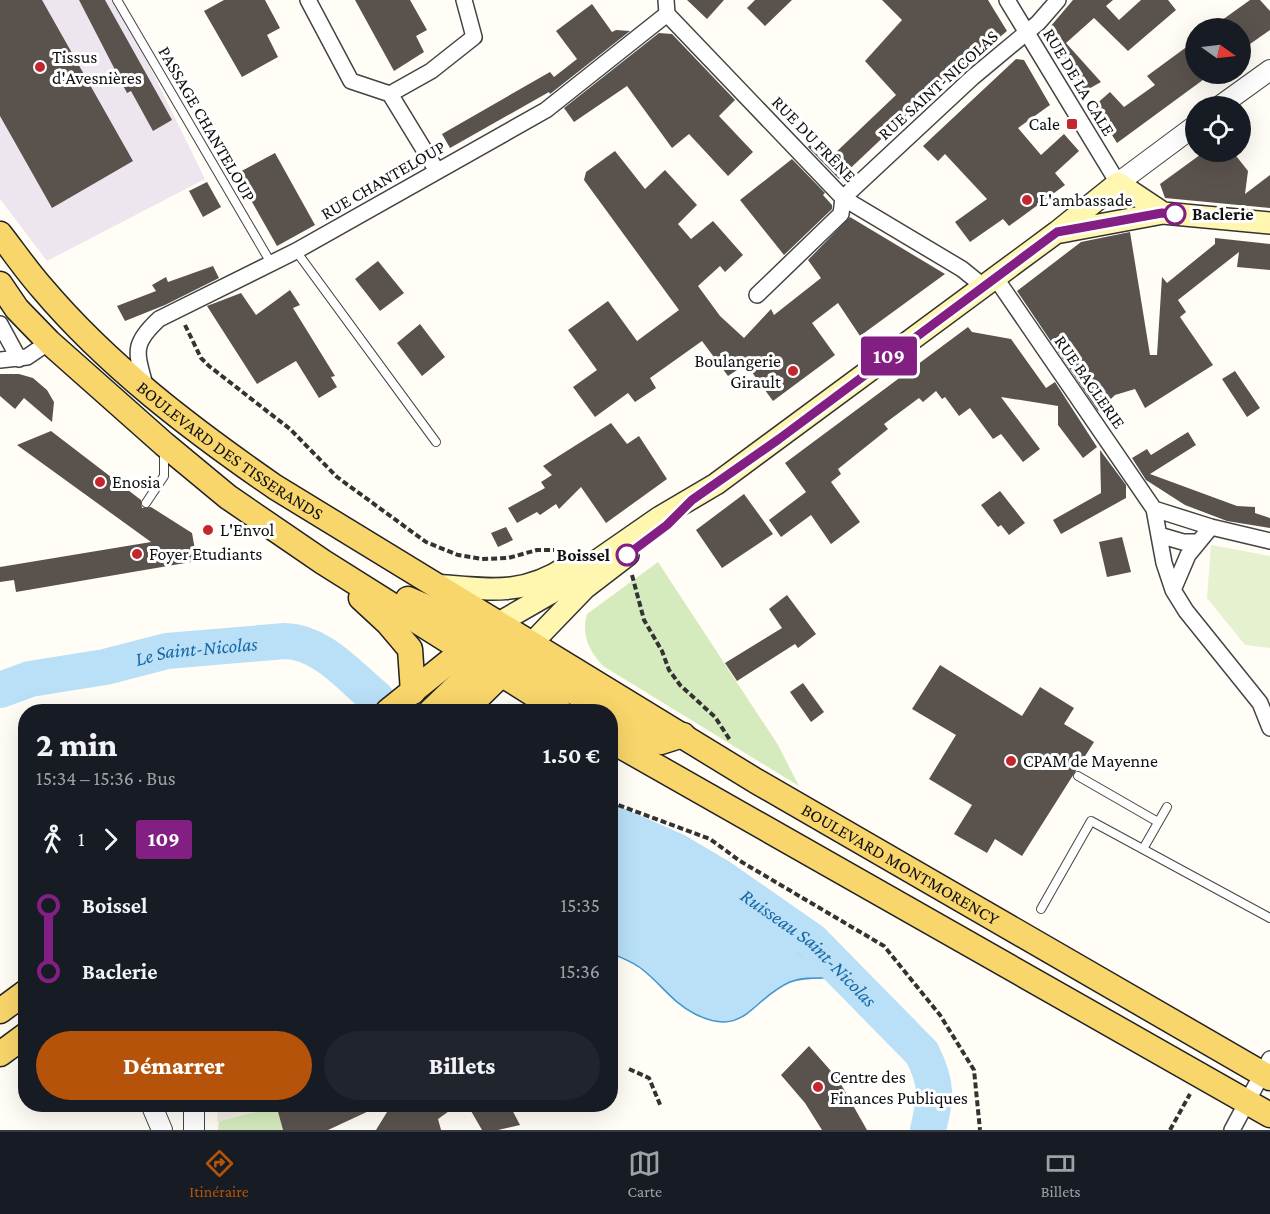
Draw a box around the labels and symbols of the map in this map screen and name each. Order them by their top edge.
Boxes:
north arrow [1185,18,1251,84]
street label: RUE DE LA CALE [1039,25,1119,139]
street label: RUE SAINT-NICOLAS [874,26,1002,144]
street label: PASSAGE CHANTELOUP [154,43,260,205]
place label: Tissus d'Avesnières [52,47,142,88]
marker: Tissus d'Avesnières [33,60,47,74]
street label: RUE DU FRÊNE [768,92,860,186]
place label: Cale [1029,114,1060,134]
marker: Cale [1065,117,1079,131]
street label: RUE CHANTELOUP [317,136,449,224]
place label: L'ambassade [1039,190,1132,210]
marker: L'ambassade [1020,193,1034,207]
marker: Baclerie [1164,203,1186,225]
place label: Baclerie [1192,204,1254,224]
street label: RUE BACLERIE [1051,332,1130,433]
line badge: 109 [854,336,924,376]
place label: Boulangerie Girault [694,351,782,392]
marker: Boulangerie Girault [786,364,800,378]
street label: BOULEVARD DES TISSERANDS [133,377,327,524]
place label: Enosia [112,472,160,492]
marker: Enosia [93,475,107,489]
place label: L'Envol [220,520,275,540]
marker: L'Envol [201,523,215,537]
place label: Foyer Etudiants [149,544,262,564]
marker: Boissel [616,544,638,566]
place label: Boissel [557,545,610,565]
marker: Foyer Etudiants [130,547,144,561]
water label: Le Saint-Nicolas [133,632,259,670]
place label: CPAM de Mayenne [1023,751,1158,771]
marker: CPAM de Mayenne [1004,754,1018,768]
street label: BOULEVARD MONTMORENCY [798,799,1003,929]
water label: Ruisseau Saint-Nicolas [737,884,882,1012]
place label: Centre des Finances Publiques [830,1067,968,1108]
marker: Centre des Finances Publiques [811,1080,825,1094]

